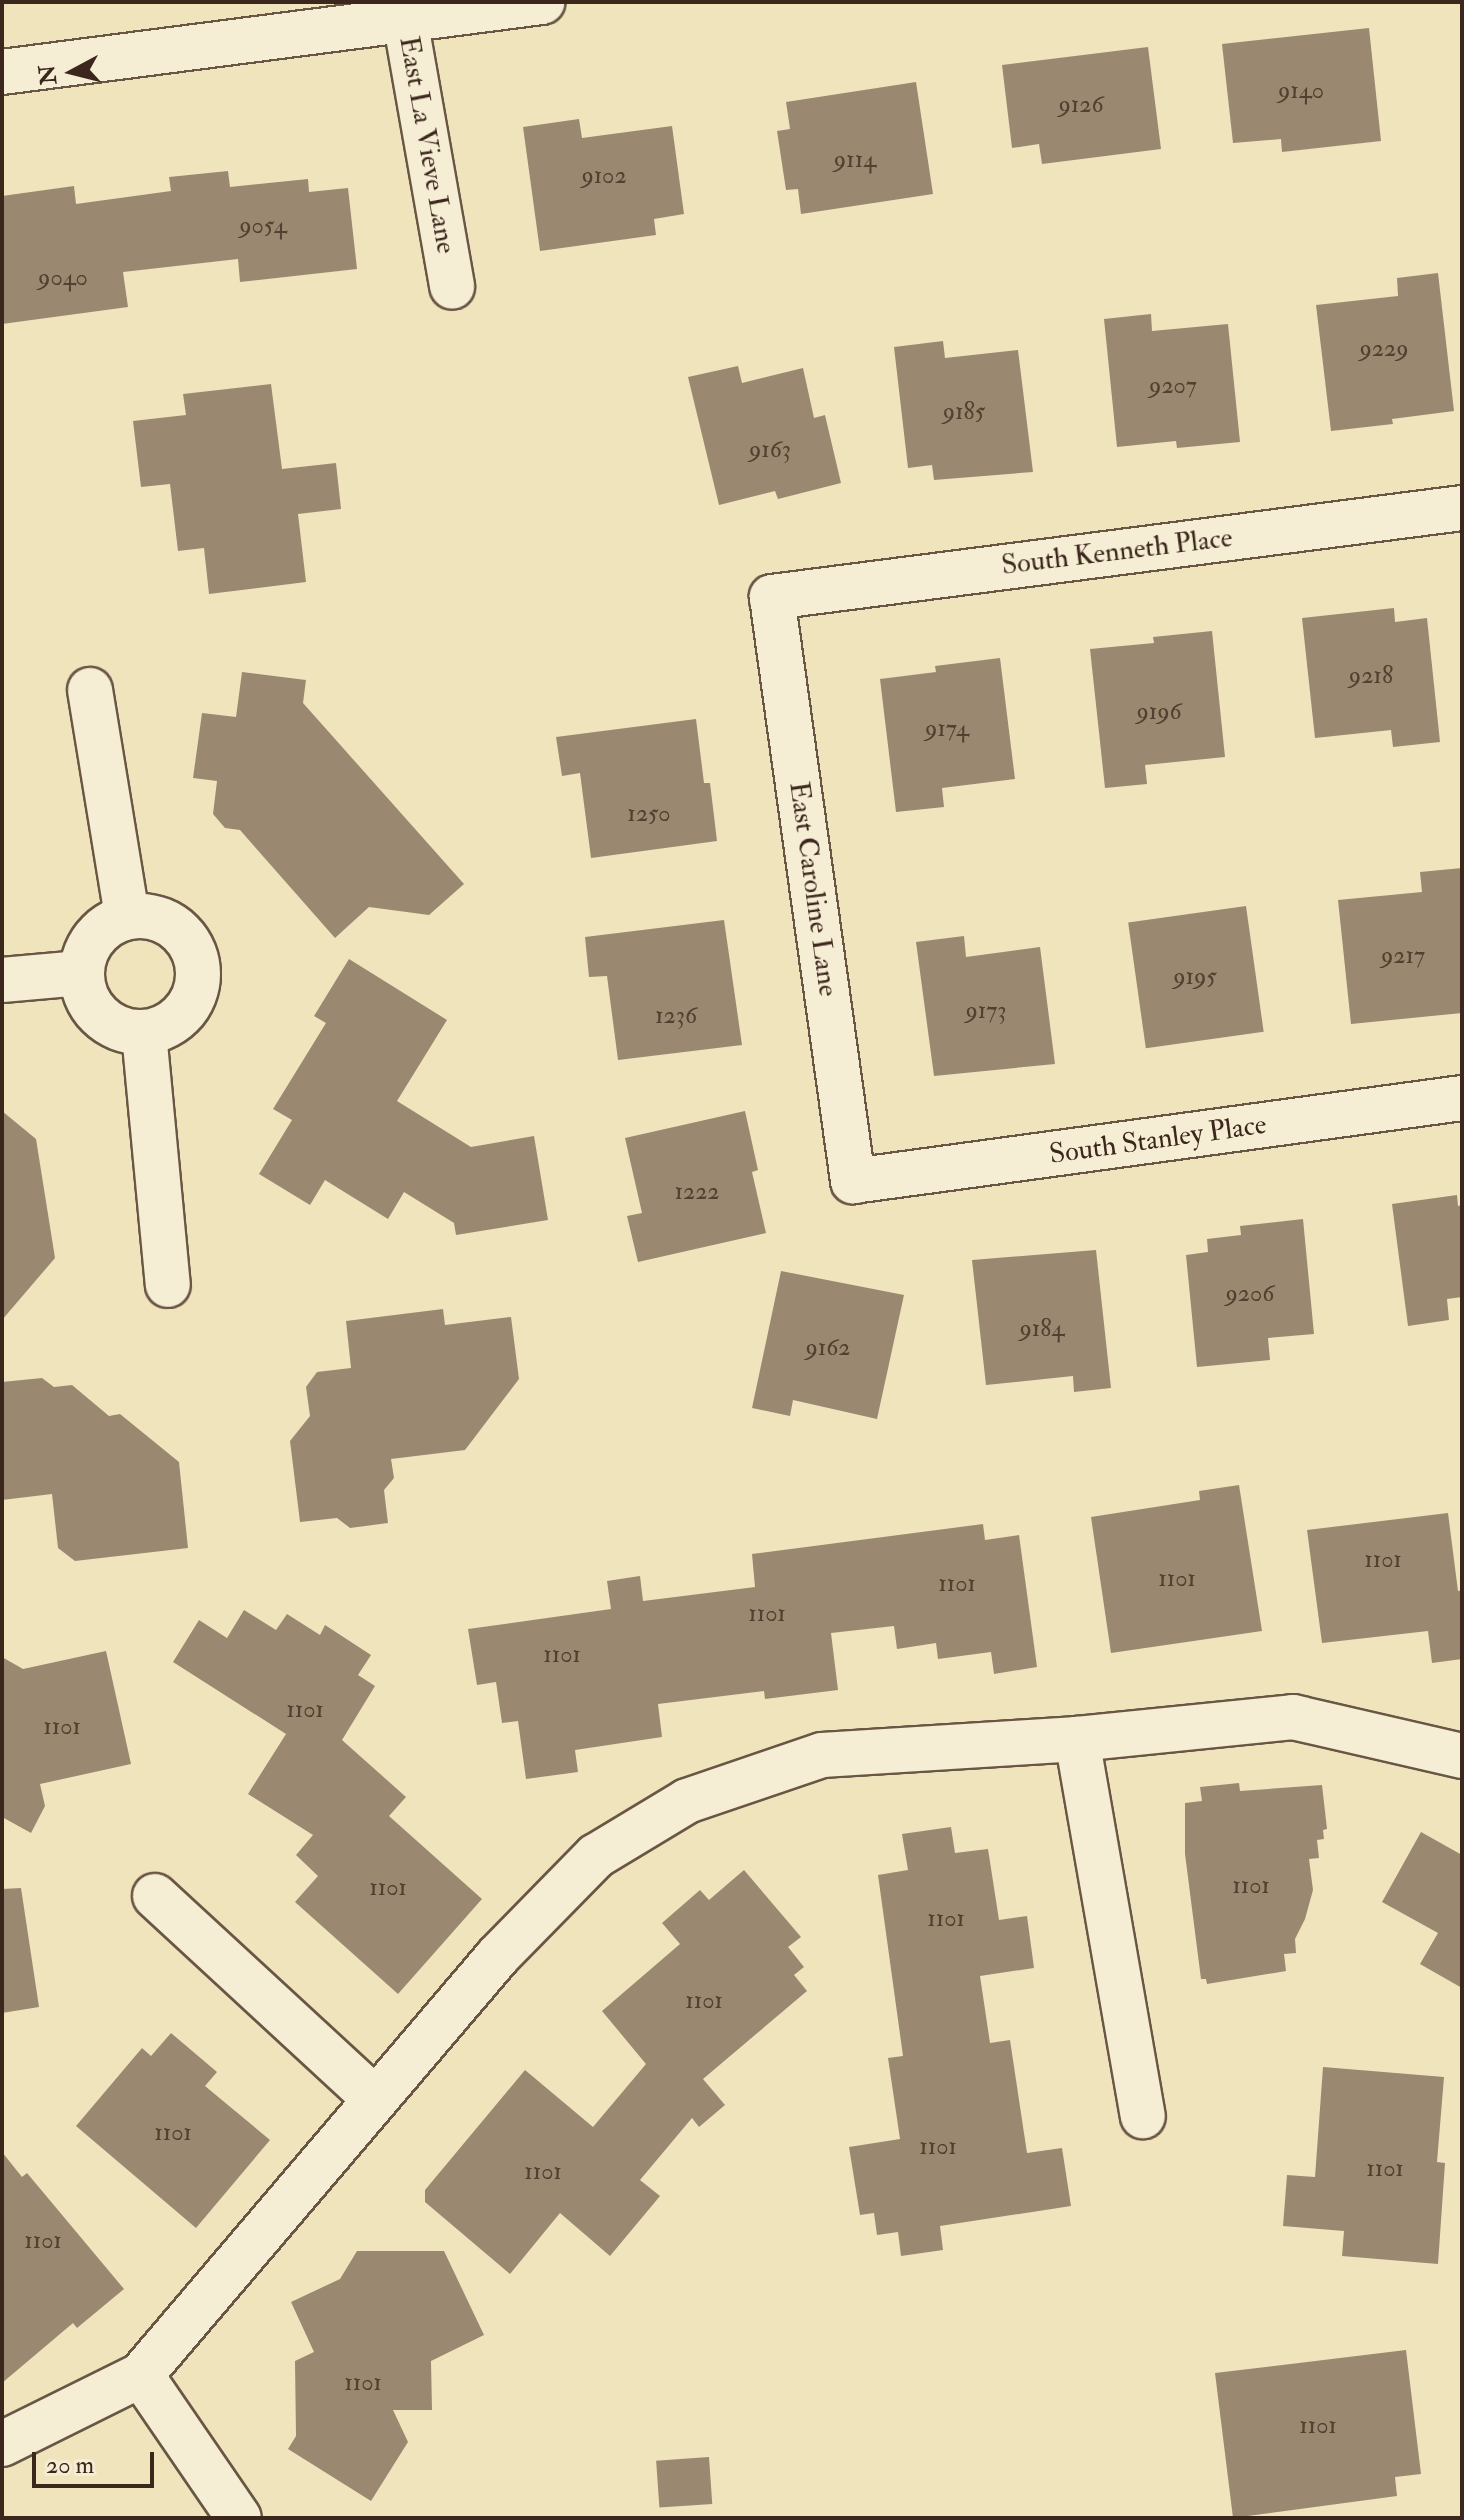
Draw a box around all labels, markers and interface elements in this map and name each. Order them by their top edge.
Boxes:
north arrow [32,32,112,112]
street label: East La Vieve Lane [391,34,463,256]
text: N [33,63,63,86]
house number: 9140 [1278,77,1324,105]
house number: 9126 [1058,91,1104,119]
house number: 9114 [834,146,876,174]
house number: 9102 [581,162,627,190]
house number: 9054 [239,212,287,240]
house number: 9040 [38,264,88,292]
house number: 9229 [1360,335,1408,363]
house number: 9207 [1149,372,1197,400]
house number: 9185 [943,398,985,426]
house number: 9163 [749,436,791,464]
street label: South Kenneth Place [1000,521,1234,583]
house number: 9218 [1349,662,1393,690]
house number: 9196 [1136,698,1182,726]
house number: 9174 [925,715,969,743]
street label: East Caroline Lane [781,780,845,998]
house number: 1250 [627,800,671,828]
house number: 9217 [1381,942,1425,970]
house number: 9195 [1173,963,1217,991]
house number: 9173 [965,997,1007,1025]
house number: 1236 [655,1002,697,1030]
street label: South Stanley Place [1047,1108,1269,1172]
house number: 1222 [674,1178,720,1206]
house number: 9206 [1226,1280,1274,1308]
house number: 9184 [1020,1315,1064,1343]
house number: 9162 [806,1334,850,1362]
house number: 1101 [1364,1546,1402,1574]
house number: 1101 [1158,1565,1196,1593]
house number: 1101 [938,1570,976,1598]
house number: 1101 [748,1600,786,1628]
house number: 1101 [543,1641,581,1669]
house number: 1101 [286,1696,324,1724]
house number: 1101 [43,1713,81,1741]
house number: 1101 [1232,1872,1270,1900]
house number: 1101 [369,1874,407,1902]
house number: 1101 [927,1905,965,1933]
house number: 1101 [685,1987,723,2015]
house number: 1101 [154,2119,192,2147]
house number: 1101 [919,2133,957,2161]
house number: 1101 [1366,2155,1404,2183]
house number: 1101 [524,2158,562,2186]
house number: 1101 [24,2227,62,2255]
house number: 1101 [344,2369,382,2397]
house number: 1101 [1299,2412,1337,2440]
scale bar [36,2436,158,2486]
text: 20 m [46,2450,94,2481]

